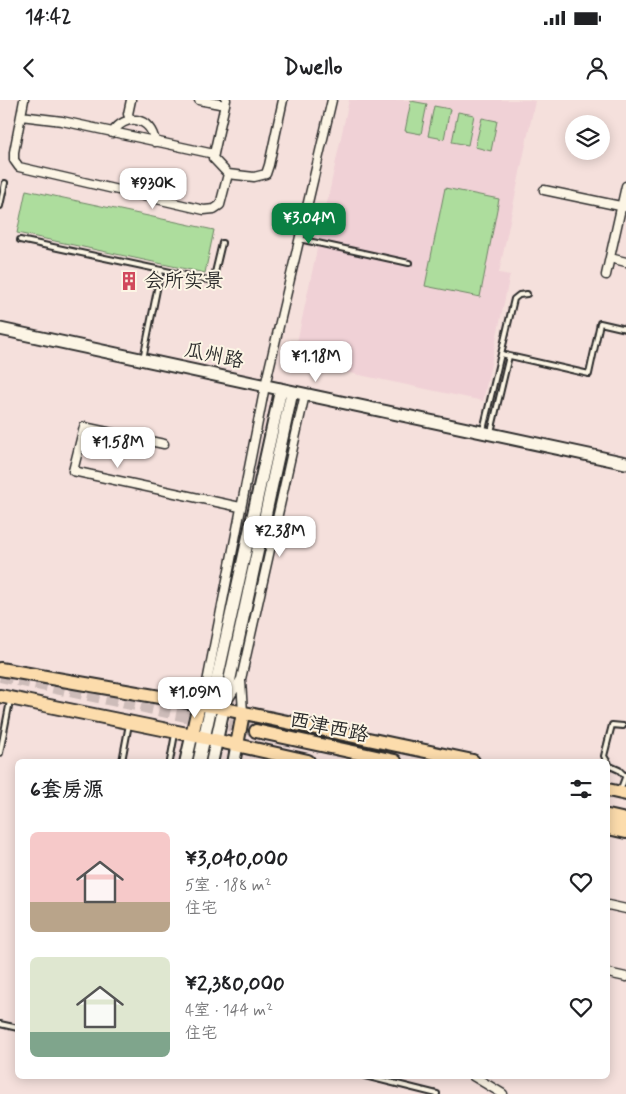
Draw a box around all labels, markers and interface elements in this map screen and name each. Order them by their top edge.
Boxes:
text: 14:42 [25,5,71,30]
icon: back [15,54,43,82]
text: Dwello [283,54,343,82]
icon: person [583,54,611,82]
map controls [565,115,610,160]
button: layers [565,115,610,160]
pin: ¥930K [118,168,188,210]
text: ¥930K [131,173,175,194]
pin: ¥3.04M [268,202,350,245]
text: ¥3.04M [283,208,335,229]
place label: 会所实景 [144,268,224,295]
building icon: 会所实景 [118,270,140,292]
street label: 瓜州路 [182,337,247,376]
pin: ¥1.18M [275,340,357,383]
text: ¥1.18M [291,346,341,367]
pin: ¥1.58M [77,426,159,469]
text: ¥1.58M [92,432,144,453]
pin: ¥2.38M [239,516,321,558]
text: ¥2.38M [255,521,305,542]
pin: ¥1.09M [154,676,236,719]
text: ¥1.09M [169,682,221,703]
street label: 西津西路 [287,706,372,750]
icon: filters [567,775,595,803]
text: 6套房源 [30,776,104,804]
text: ¥3,040,000 [185,845,288,873]
icon: home [70,852,130,912]
icon: heart [567,868,595,896]
text: 5室 · 188 m² [185,875,272,896]
text: 住宅 [185,898,217,919]
text: ¥2,380,000 [185,970,285,998]
icon: home [70,977,130,1037]
icon: heart [567,993,595,1021]
text: 4室 · 144 m² [185,1000,273,1021]
text: 住宅 [185,1023,217,1044]

